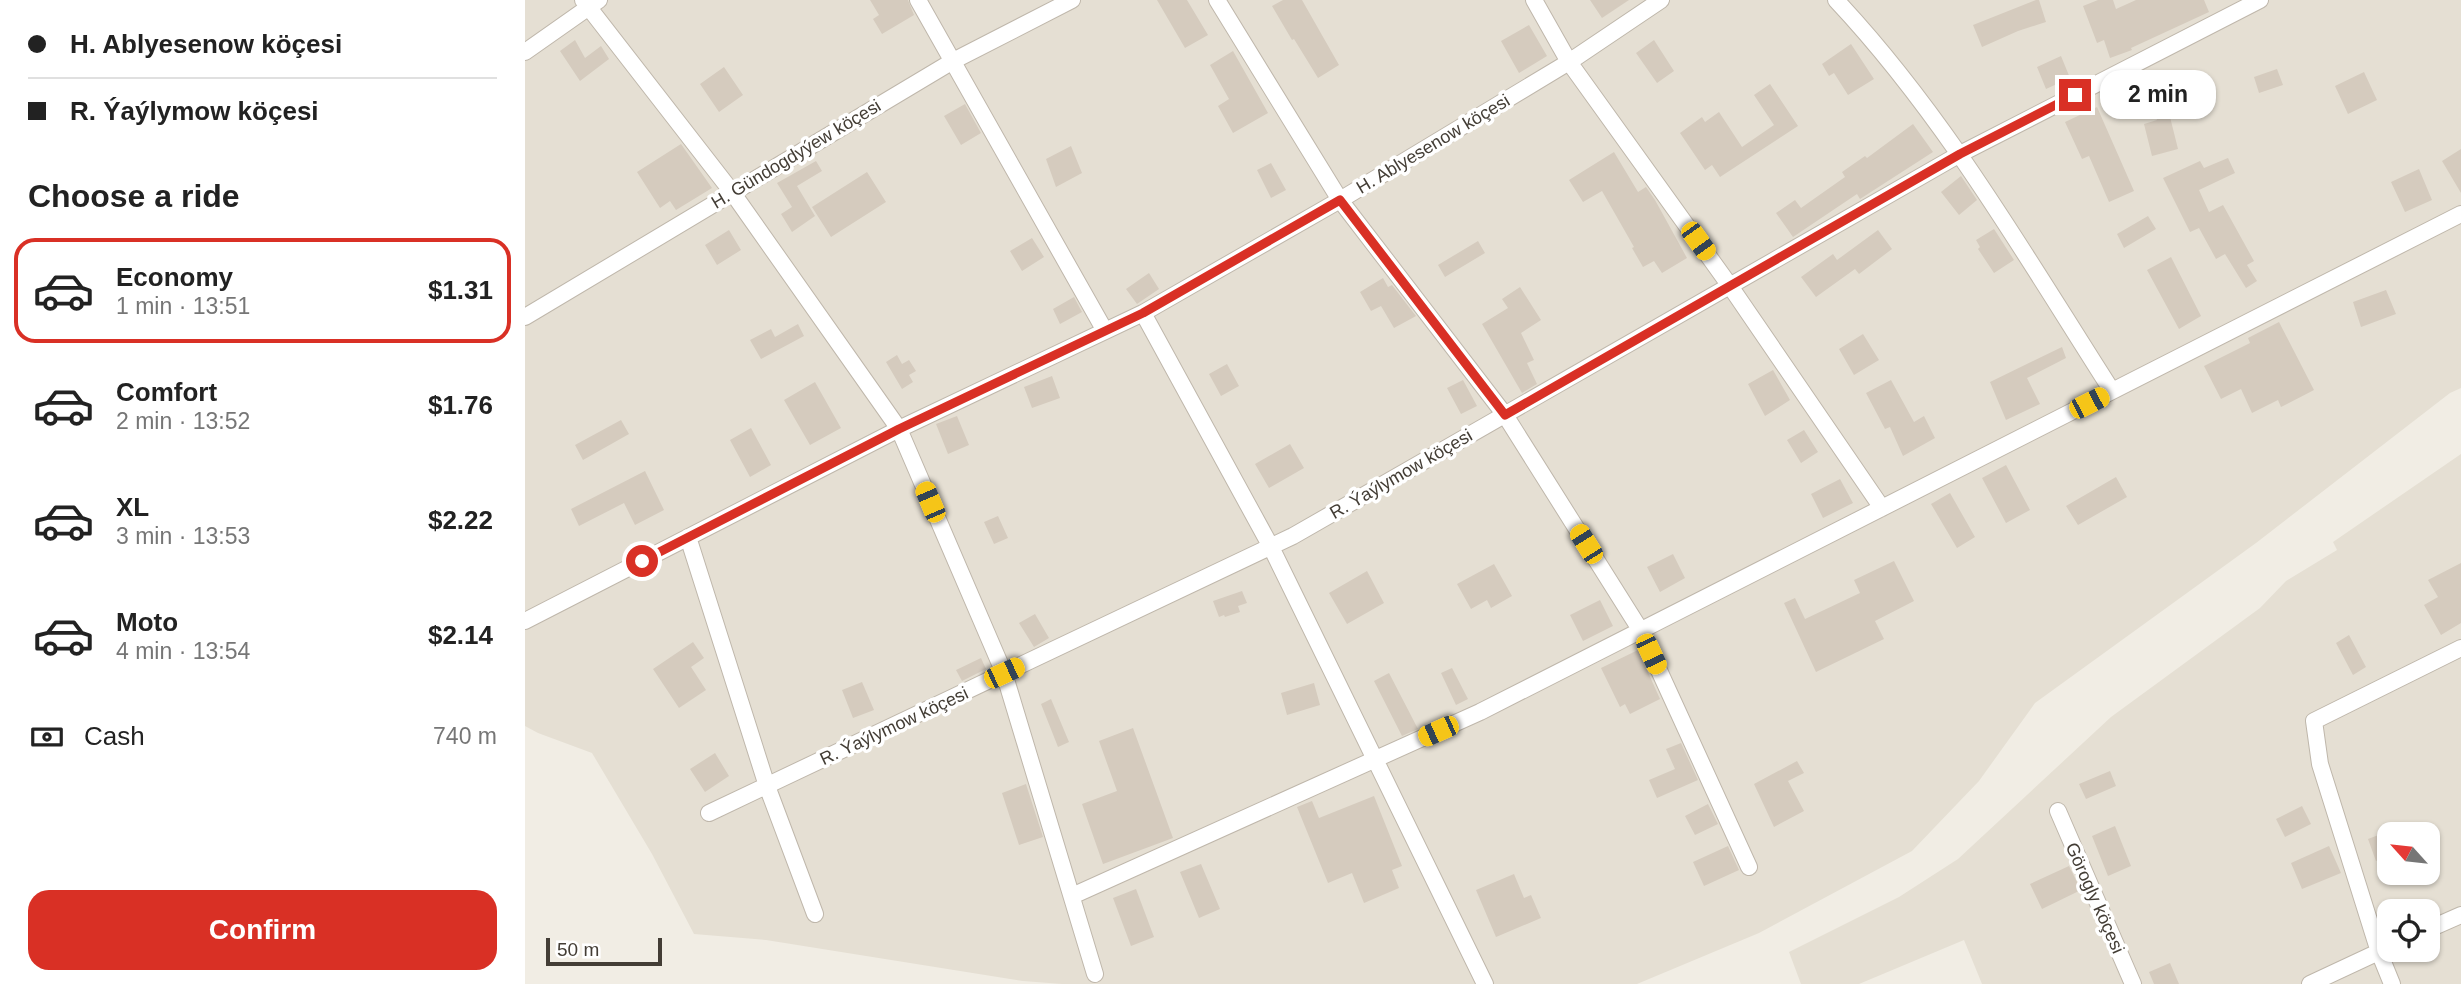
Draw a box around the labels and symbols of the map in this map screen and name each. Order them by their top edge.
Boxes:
callout: 2 min [2099,70,2215,119]
route end [2059,79,2091,111]
street label: H. Ablyesenow köçesi [1353,90,1513,198]
street label: H. Gündogdyýew köçesi [708,95,884,213]
car [1678,218,1719,264]
car [2066,384,2113,422]
street label: R. Ýaýlymow köçesi [1326,425,1476,523]
car [913,479,948,525]
car [1566,521,1607,567]
route start [626,545,658,577]
car [1633,631,1670,677]
car [981,655,1028,691]
street label: R. Ýaýlymow köçesi [817,683,971,769]
car [1415,713,1462,749]
north arrow [2377,822,2439,886]
street label: Görogly köçesi [2062,840,2128,956]
scale bar [546,935,661,967]

